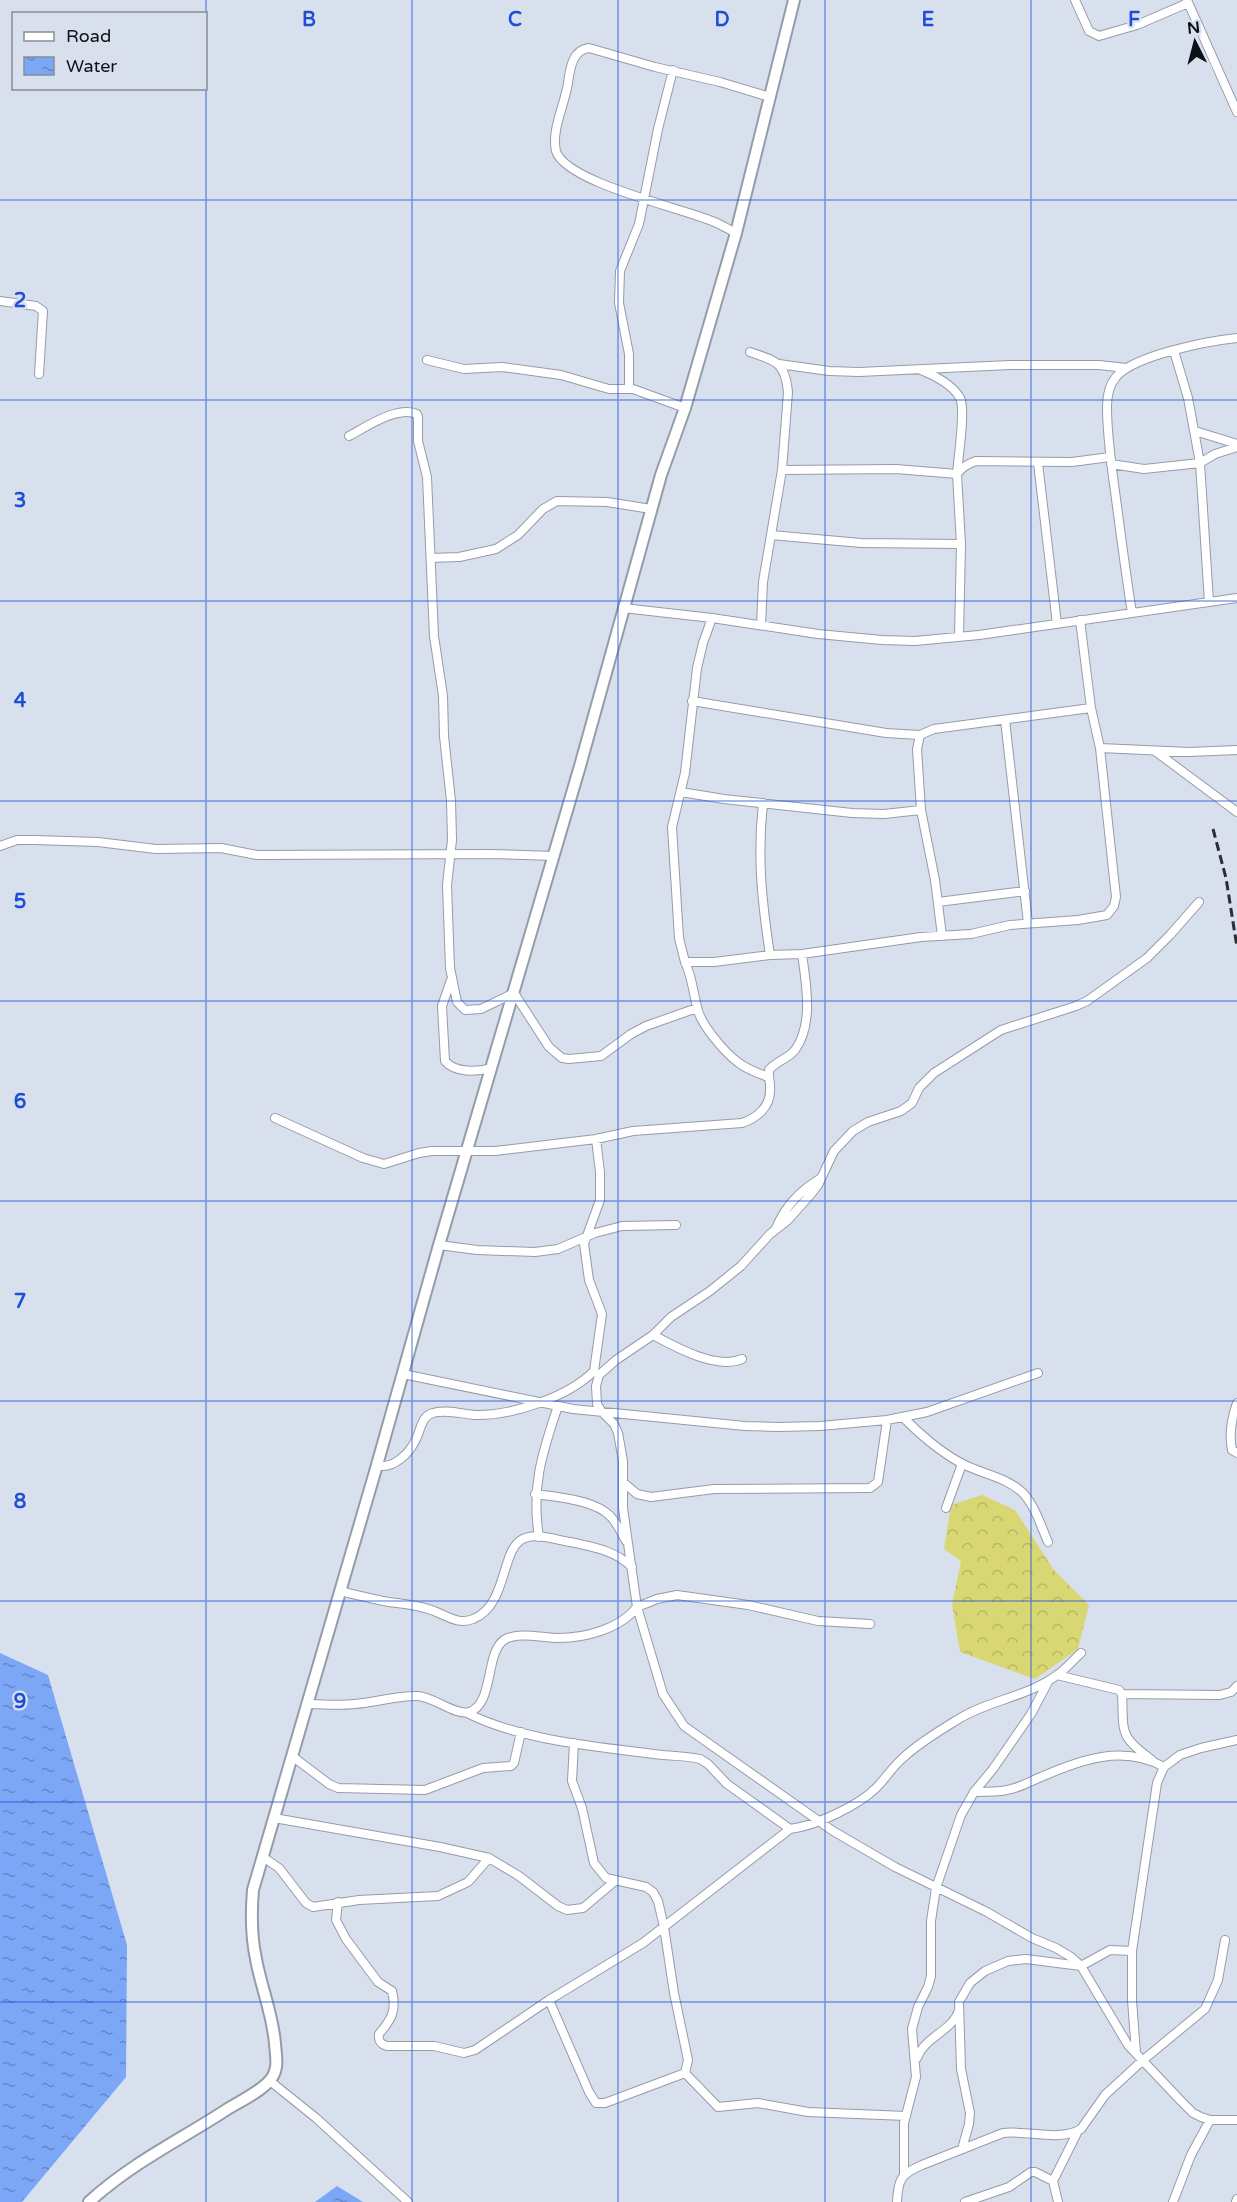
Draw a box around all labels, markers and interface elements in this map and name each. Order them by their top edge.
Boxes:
text: B [302,8,316,32]
text: C [508,8,522,32]
text: D [714,8,730,32]
text: E [922,8,935,32]
text: F [1128,8,1140,32]
legend [12,12,207,90]
north arrow [1165,12,1225,72]
text: N [1186,17,1201,39]
text: Road [66,25,111,47]
text: Water [66,55,117,77]
text: 2 [14,289,26,313]
text: 3 [14,489,26,513]
text: 4 [14,689,27,713]
text: 5 [14,890,26,914]
text: 6 [14,1090,26,1114]
text: 7 [14,1290,26,1314]
text: 8 [14,1490,26,1514]
text: 9 [14,1690,26,1714]

